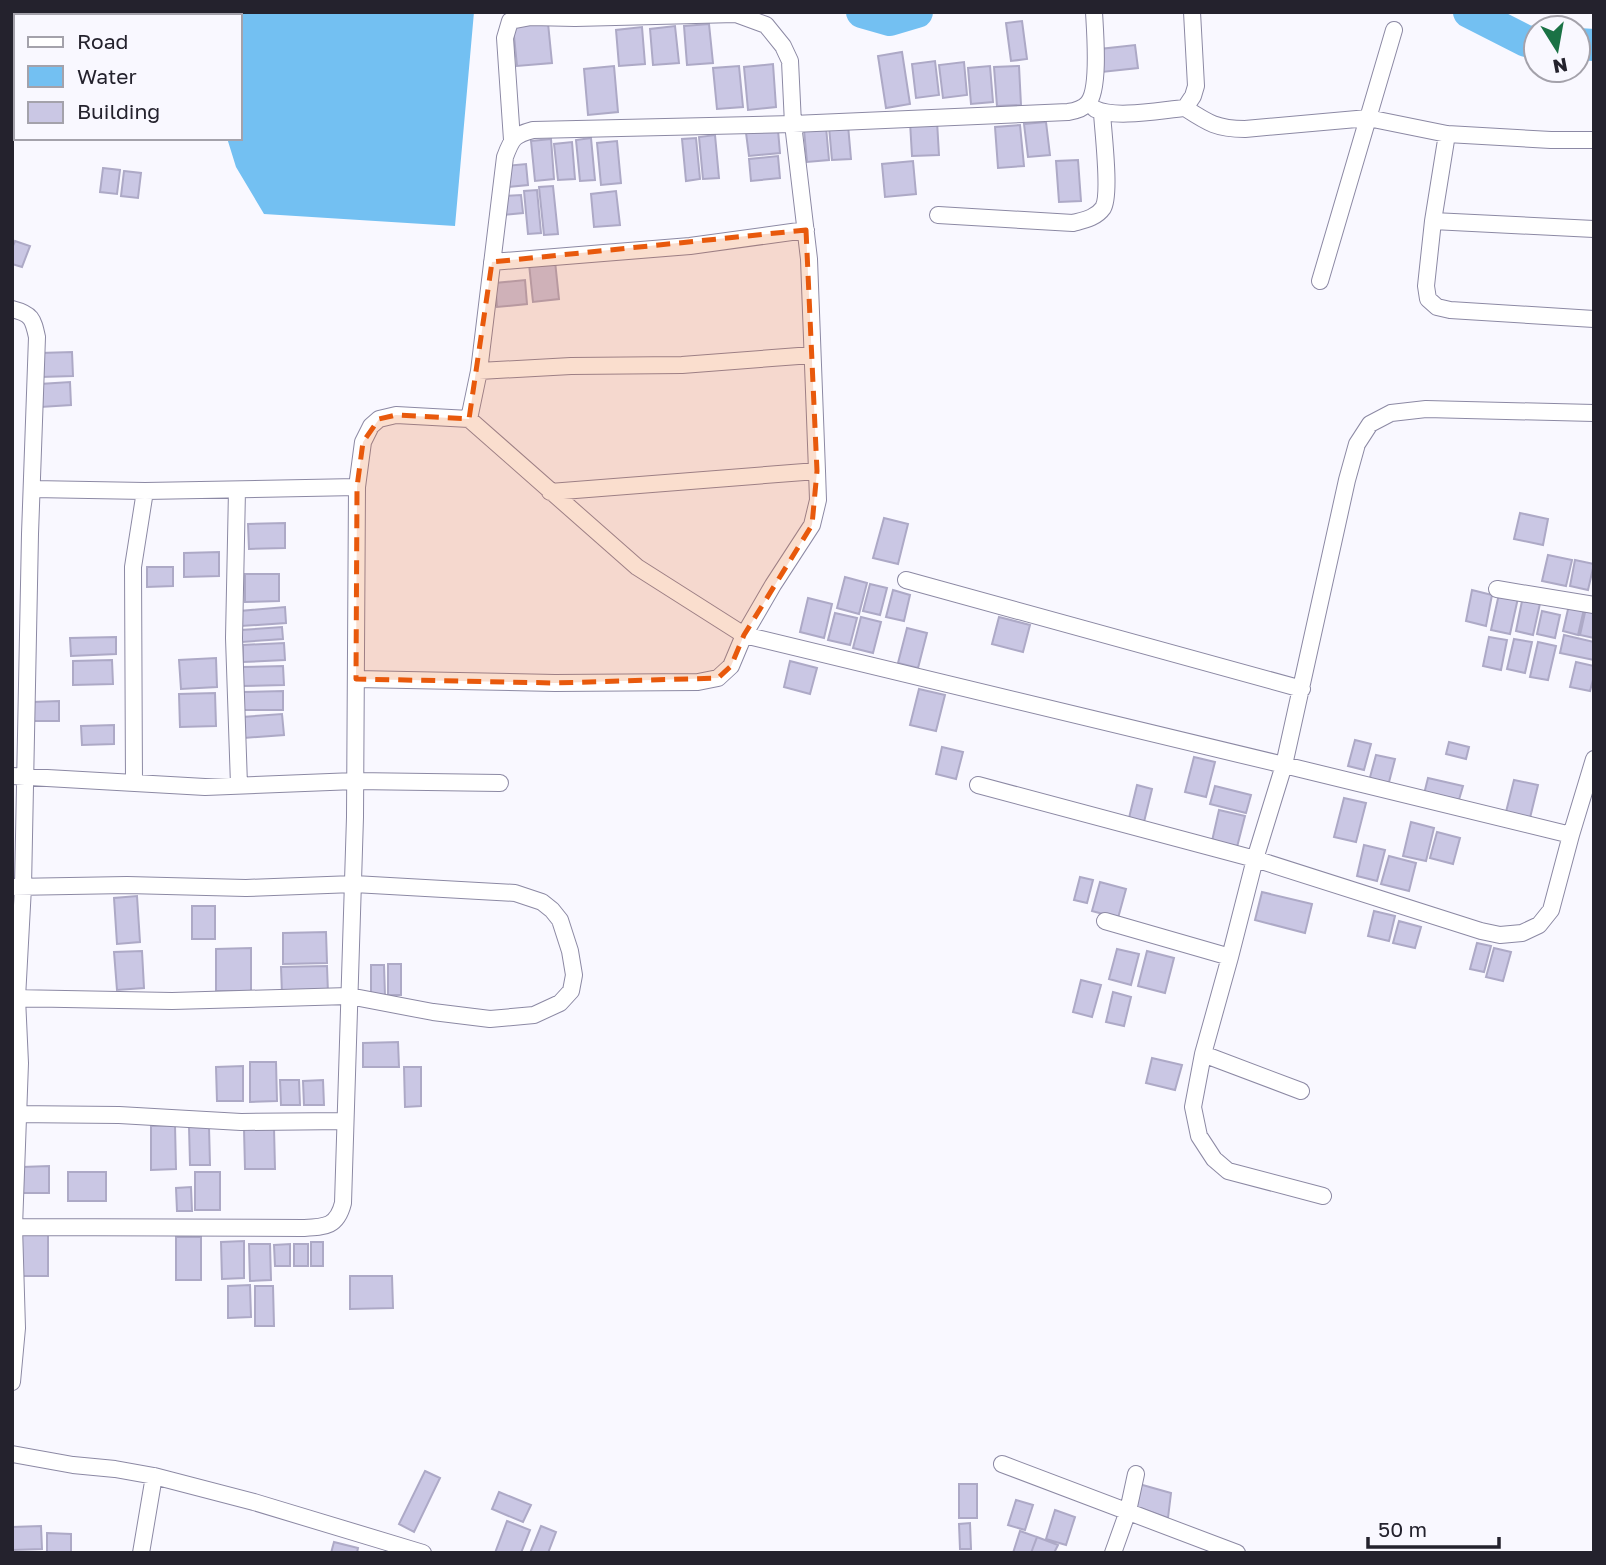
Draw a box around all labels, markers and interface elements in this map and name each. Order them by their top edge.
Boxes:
legend [14,14,242,140]
north arrow [1522,14,1592,84]
text: Road [77,28,128,54]
text: N [1551,54,1570,79]
text: Water [77,63,137,89]
text: Building [77,98,160,124]
scale bar [1368,1506,1499,1550]
text: 50 m [1378,1516,1427,1542]

